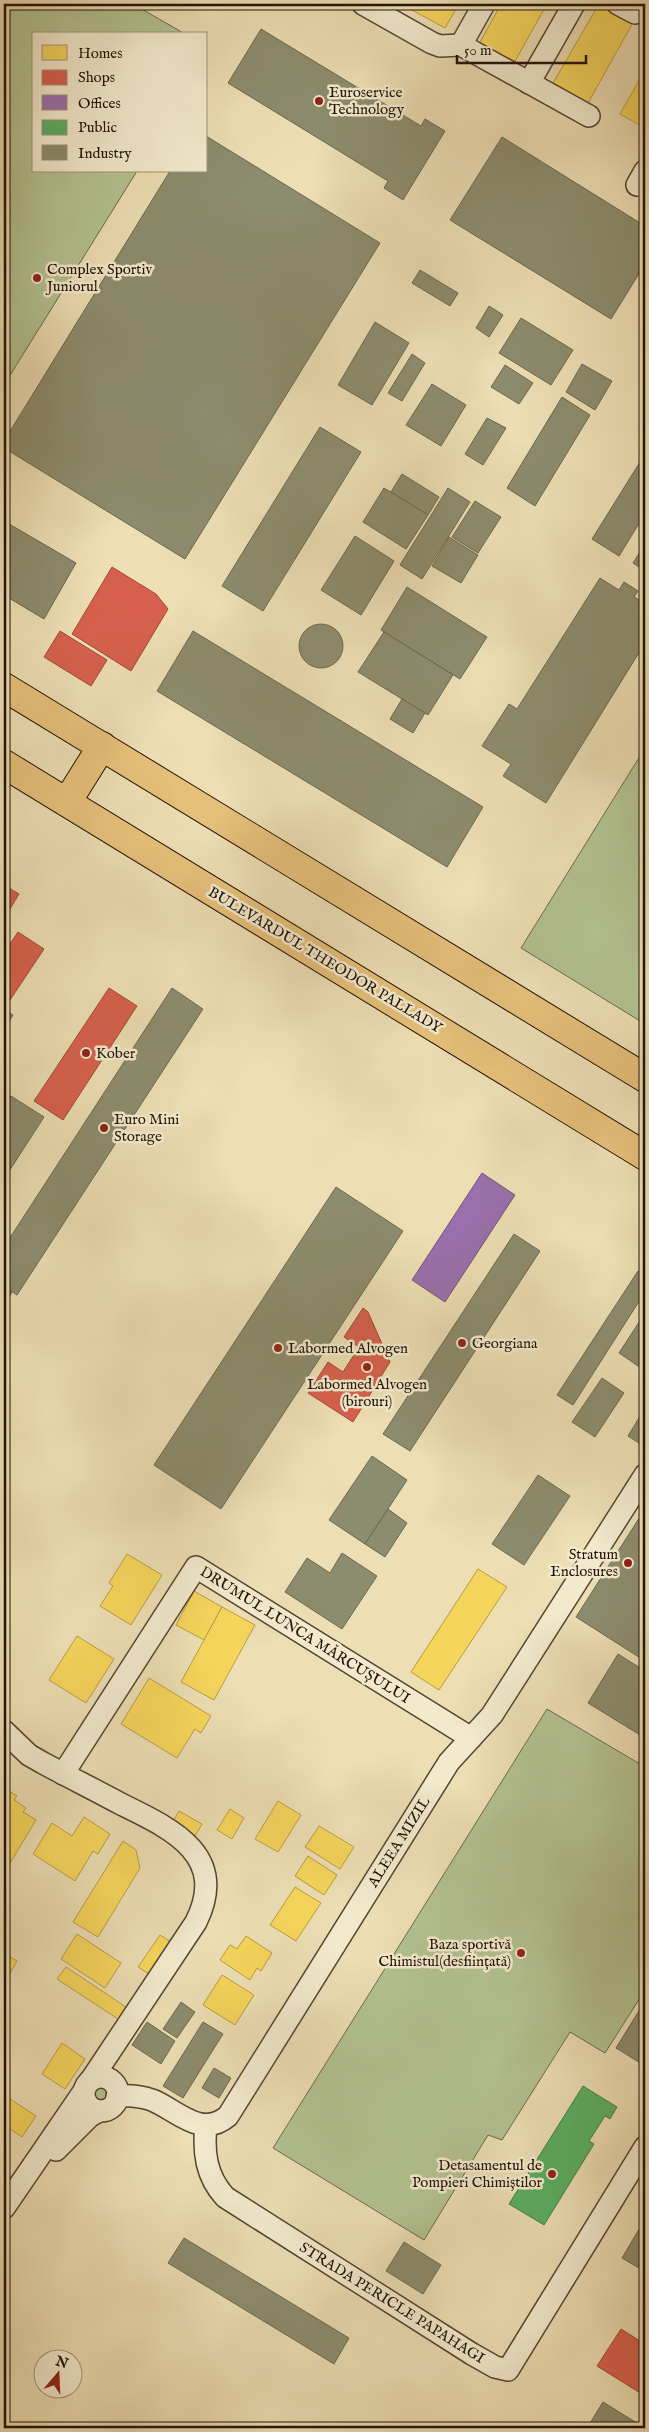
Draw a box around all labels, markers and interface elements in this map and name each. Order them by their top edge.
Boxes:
legend [32,32,208,172]
scale bar [457,32,585,64]
text: 50 m [464,41,492,60]
text: Homes [78,44,122,63]
text: Shops [78,68,115,87]
place label: Euroservice Technology [329,83,405,119]
text: Offices [78,94,121,113]
marker: Euroservice Technology [313,95,325,107]
text: Public [78,118,117,137]
text: Industry [78,144,132,163]
place label: Complex Sportiv Juniorul [45,260,152,296]
marker: Complex Sportiv Juniorul [31,272,43,284]
street label: BULEVARDUL THEODOR PALLADY [205,882,446,1038]
place label: Kober [96,1044,136,1063]
marker: Kober [80,1047,92,1059]
place label: Euro Mini Storage [114,1110,179,1146]
marker: Euro Mini Storage [98,1122,110,1134]
place label: Georgiana [472,1334,538,1353]
marker: Georgiana [456,1337,468,1349]
place label: Labormed Alvogen [288,1339,408,1358]
marker: Labormed Alvogen [272,1342,284,1354]
marker: Labormed Alvogen (birouri) [361,1361,373,1373]
place label: Labormed Alvogen (birouri) [307,1375,427,1411]
place label: Stratum Enclosures [550,1545,618,1581]
marker: Stratum Enclosures [622,1557,634,1569]
street label: DRUMUL LUNCA MĂRCUȘULUI [196,1562,414,1708]
street label: ALEEA MIZIL [363,1793,435,1892]
place label: Baza sportivă Chimistul(desființată) [379,1935,512,1971]
marker: Baza sportivă Chimistul(desființată) [515,1947,527,1959]
place label: Detasamentul de Pompieri Chimiștilor [412,2156,542,2192]
marker: Detasamentul de Pompieri Chimiștilor [546,2168,558,2180]
street label: STRADA PERICLE PAPAHAGI [296,2238,489,2368]
north arrow [32,2350,82,2400]
text: N [52,2352,71,2373]

